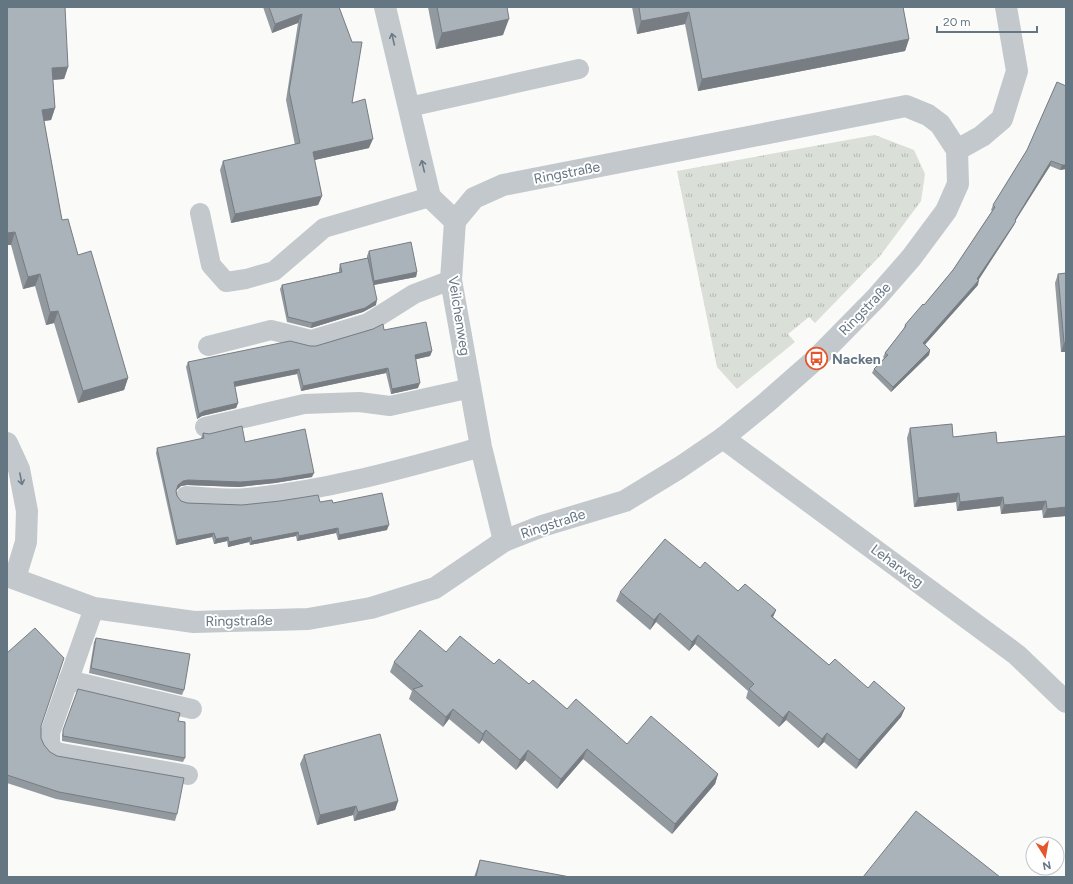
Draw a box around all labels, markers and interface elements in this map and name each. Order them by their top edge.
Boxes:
scale bar [937,8,1037,34]
text: 20 m [943,15,971,29]
one-way arrow [389,33,396,46]
street label: Ringstraße [532,158,602,188]
one-way arrow [418,159,426,172]
street label: Veilchenweg [444,275,474,357]
street label: Ringstraße [836,279,895,339]
bus stop icon: Nacken [803,346,829,372]
place label: Nacken [832,351,881,368]
one-way arrow [17,472,25,485]
street label: Ringstraße [518,505,588,542]
street label: Leharweg [867,541,927,591]
street label: Ringstraße [205,612,273,630]
north arrow [1025,836,1065,876]
text: N [1041,858,1052,873]

